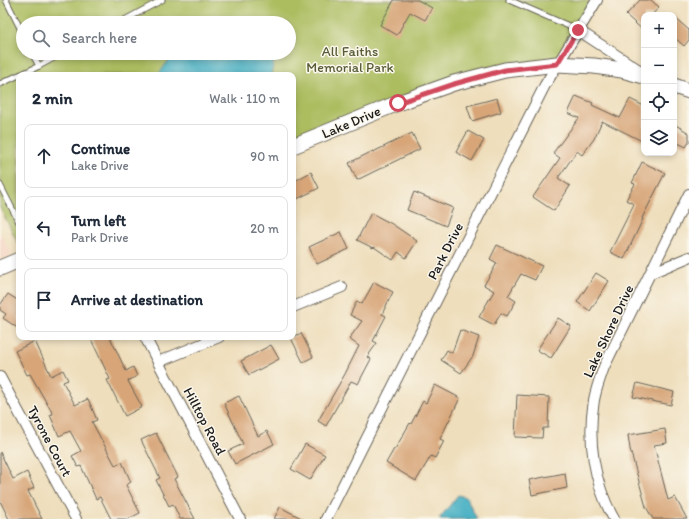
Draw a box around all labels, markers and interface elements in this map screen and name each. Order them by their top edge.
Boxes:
map controls [641,12,677,156]
button: + [641,12,677,48]
search box [16,16,296,60]
route end [569,21,587,39]
icon: search [30,27,52,49]
text: Search here [62,29,137,47]
park label: All Faiths Memorial Park [306,43,394,76]
button: − [641,48,677,84]
button: locate [641,84,677,120]
text: 2 min [32,88,72,108]
text: Walk · 110 m [209,91,280,106]
route start [389,94,407,112]
street label: Lake Drive [319,102,383,142]
button: layers [641,120,677,156]
text: Continue [71,140,130,158]
icon: ahead [33,145,55,167]
text: 90 m [250,149,279,164]
text: Lake Drive [71,158,129,173]
text: Turn left [71,212,126,230]
icon: left [33,217,55,239]
street label: Park Drive [424,220,467,283]
text: 20 m [250,221,279,236]
text: Park Drive [71,230,129,245]
street label: Lake Shore Drive [579,282,638,380]
icon: arrive [33,289,55,311]
text: Arrive at destination [71,291,203,309]
street label: Hilltop Road [180,384,230,459]
street label: Tyrone Court [24,403,75,480]

